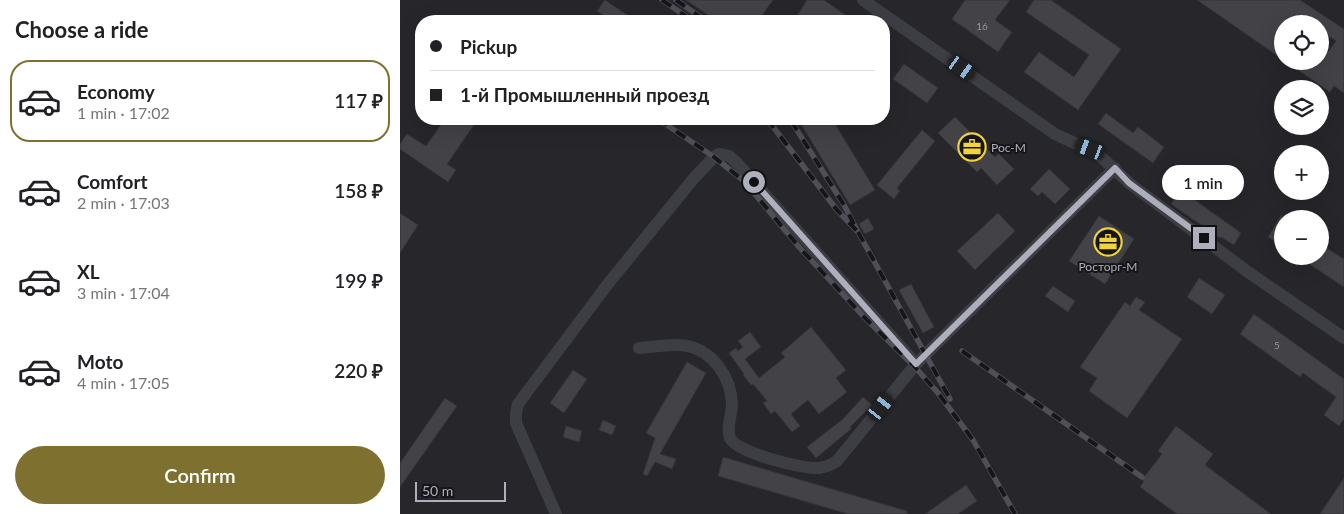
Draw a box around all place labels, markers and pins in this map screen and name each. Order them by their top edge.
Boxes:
office icon: Рос-М [957,132,987,162]
place label: Рос-М [991,140,1026,155]
office icon: Росторг-М [1093,227,1123,257]
place label: Росторг-М [1078,259,1138,274]

